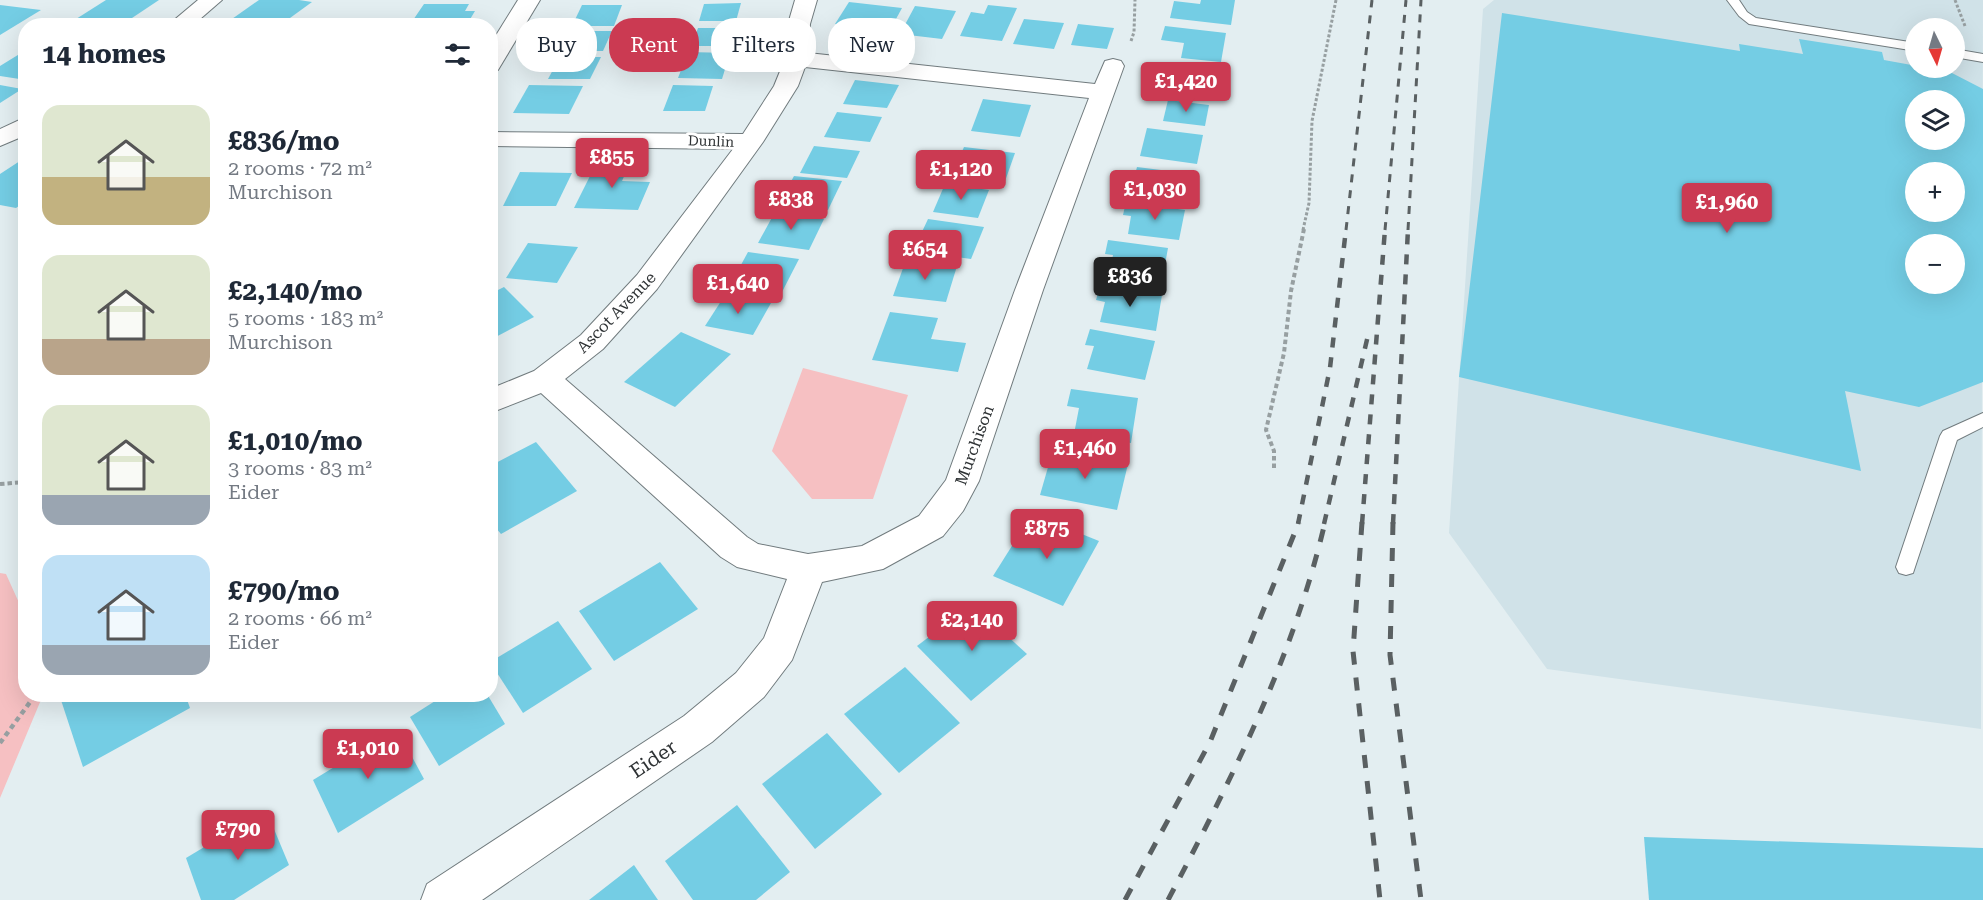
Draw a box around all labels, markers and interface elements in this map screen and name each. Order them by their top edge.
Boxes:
chip: Buy [516,18,597,72]
chip: Rent [609,18,699,72]
chip: Filters [711,18,816,72]
chip: New [828,18,915,72]
north arrow [1905,18,1965,78]
map controls [1905,18,1965,294]
icon: filters [441,38,474,71]
text: 14 homes [42,39,166,69]
pin: £1,420 [1137,62,1235,113]
text: £1,420 [1155,69,1217,93]
button: layers [1905,90,1965,150]
text: £836/mo [228,126,340,156]
icon: home [90,129,162,201]
street label: Dunlin [688,132,734,150]
pin: £855 [576,138,648,189]
text: £855 [590,145,634,169]
pin: £1,120 [912,150,1010,201]
text: 2 rooms · 72 m² [228,156,372,180]
text: £1,120 [930,157,992,181]
button: + [1905,162,1965,222]
pin: £1,030 [1106,170,1204,221]
text: £1,030 [1124,177,1186,201]
text: Murchison [228,180,333,204]
pin: £838 [755,180,827,231]
pin: £1,960 [1678,183,1776,234]
text: £838 [769,187,813,211]
text: £1,960 [1696,190,1758,214]
pin: £654 [889,230,961,281]
button: − [1905,234,1965,294]
text: £654 [903,237,947,261]
pin: £836 [1094,257,1166,308]
pin: £1,640 [689,264,787,315]
text: £836 [1108,264,1152,288]
street label: Ascot Avenue [573,268,660,357]
text: £1,640 [707,271,769,295]
text: £2,140/mo [228,276,363,306]
icon: home [90,279,162,351]
text: 5 rooms · 183 m² [228,306,383,330]
text: Murchison [228,330,333,354]
street label: Murchison [951,403,998,488]
text: £1,010/mo [228,426,363,456]
icon: home [90,429,162,501]
pin: £1,460 [1036,429,1134,480]
text: £1,460 [1054,436,1116,460]
text: 3 rooms · 83 m² [228,456,372,480]
text: Eider [228,480,279,504]
pin: £875 [1011,509,1083,560]
text: £875 [1025,516,1069,540]
text: £790/mo [228,576,340,606]
icon: home [90,579,162,651]
pin: £2,140 [923,601,1021,652]
text: 2 rooms · 66 m² [228,606,372,630]
text: £2,140 [941,608,1003,632]
text: Eider [228,630,279,654]
pin: £1,010 [319,729,417,780]
street label: Eider [625,735,681,783]
text: £1,010 [337,736,399,760]
pin: £790 [202,810,274,861]
text: £790 [216,817,260,841]

